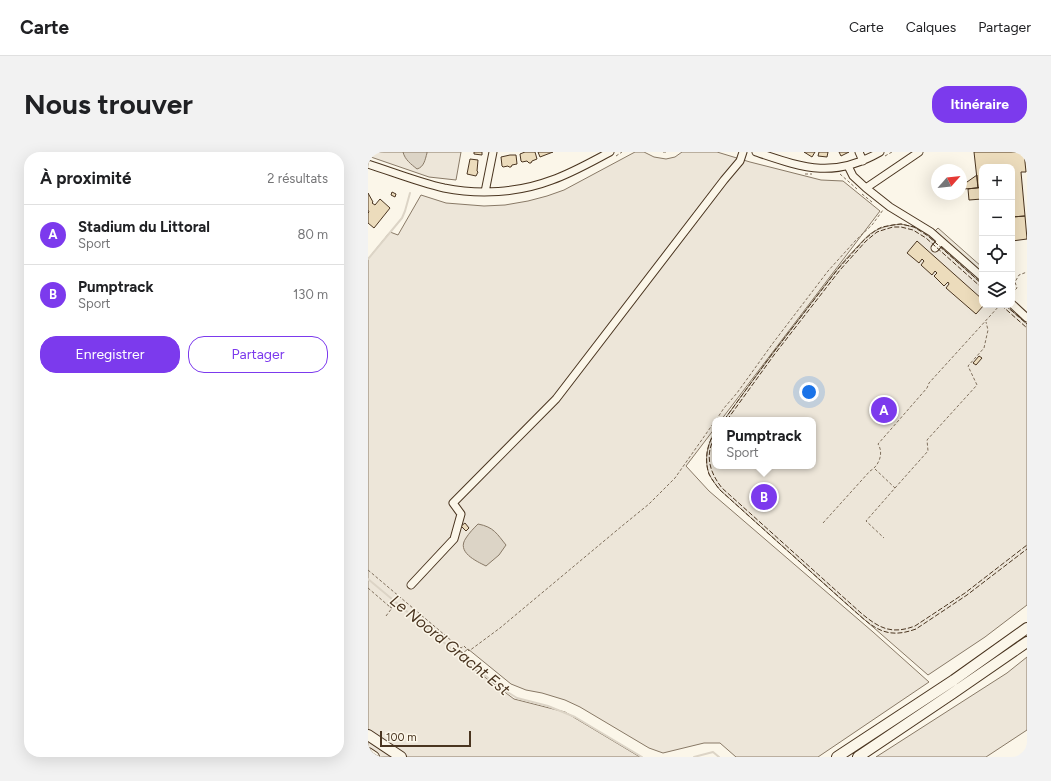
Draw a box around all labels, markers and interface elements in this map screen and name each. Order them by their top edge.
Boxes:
text: Carte [20,16,69,39]
text: Carte [849,19,884,36]
text: Calques [906,19,956,36]
text: Partager [978,19,1031,36]
button: Itinéraire [932,86,1027,123]
text: Nous trouver [24,87,193,121]
north arrow [931,164,967,200]
map controls [979,164,1015,308]
button: + [979,164,1015,200]
text: À proximité [40,168,131,188]
text: 2 résultats [267,171,328,186]
button: − [979,200,1015,236]
text: Stadium du Littoral [78,218,210,236]
text: A [48,227,58,242]
text: 80 m [297,227,328,242]
text: Sport [78,236,111,251]
button: locate [979,236,1015,272]
button: layers [979,272,1015,308]
text: Pumptrack [78,278,154,296]
text: B [49,287,57,302]
text: 130 m [293,287,328,302]
text: Sport [78,296,111,311]
button: Enregistrer [40,336,180,373]
button: Partager [188,336,328,373]
your location [799,382,819,402]
pin: A [871,395,897,425]
popup [712,417,816,469]
text: Pumptrack [726,427,802,445]
text: Sport [726,445,759,460]
pin: B [751,482,777,512]
water label: Le Noord Gracht Est [386,591,514,700]
scale bar [380,729,471,748]
text: 100 m [386,731,417,744]

